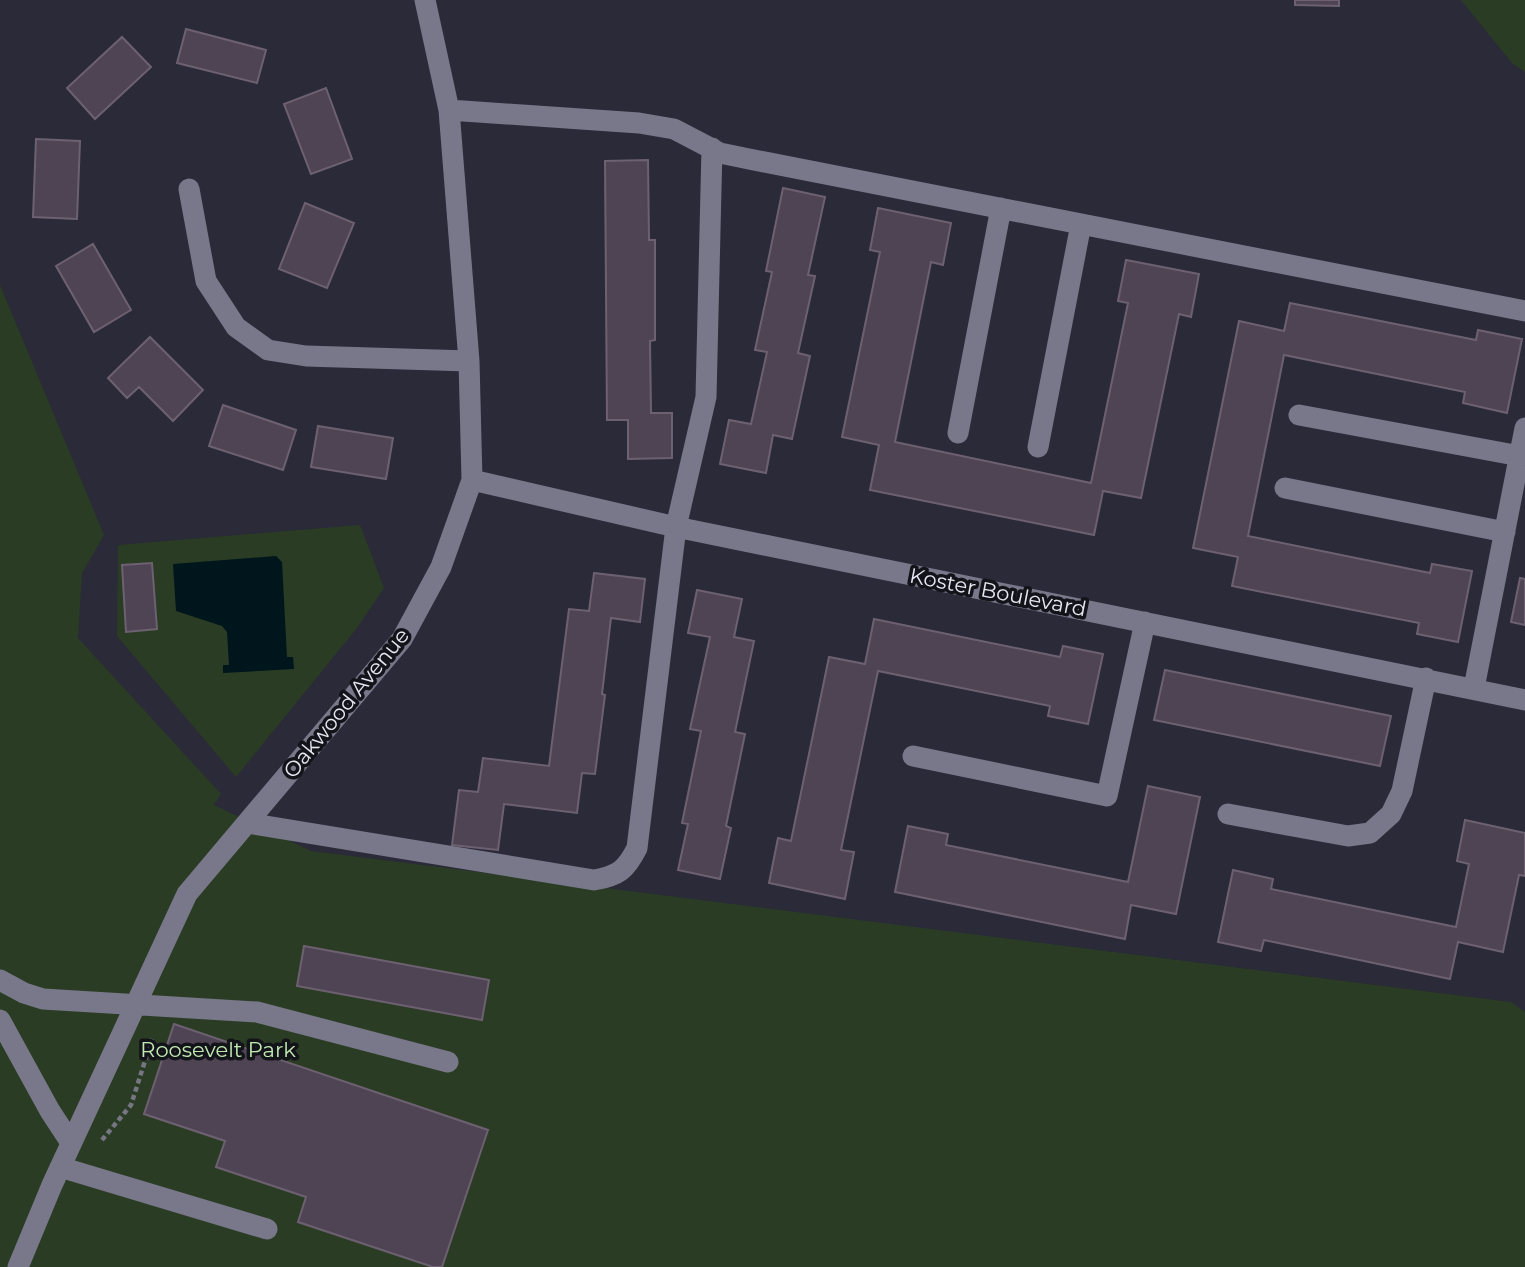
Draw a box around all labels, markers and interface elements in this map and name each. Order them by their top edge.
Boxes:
street label: Koster Boulevard [907,563,1089,621]
street label: Oakwood Avenue [278,623,414,783]
park label: Roosevelt Park [140,1037,296,1062]

